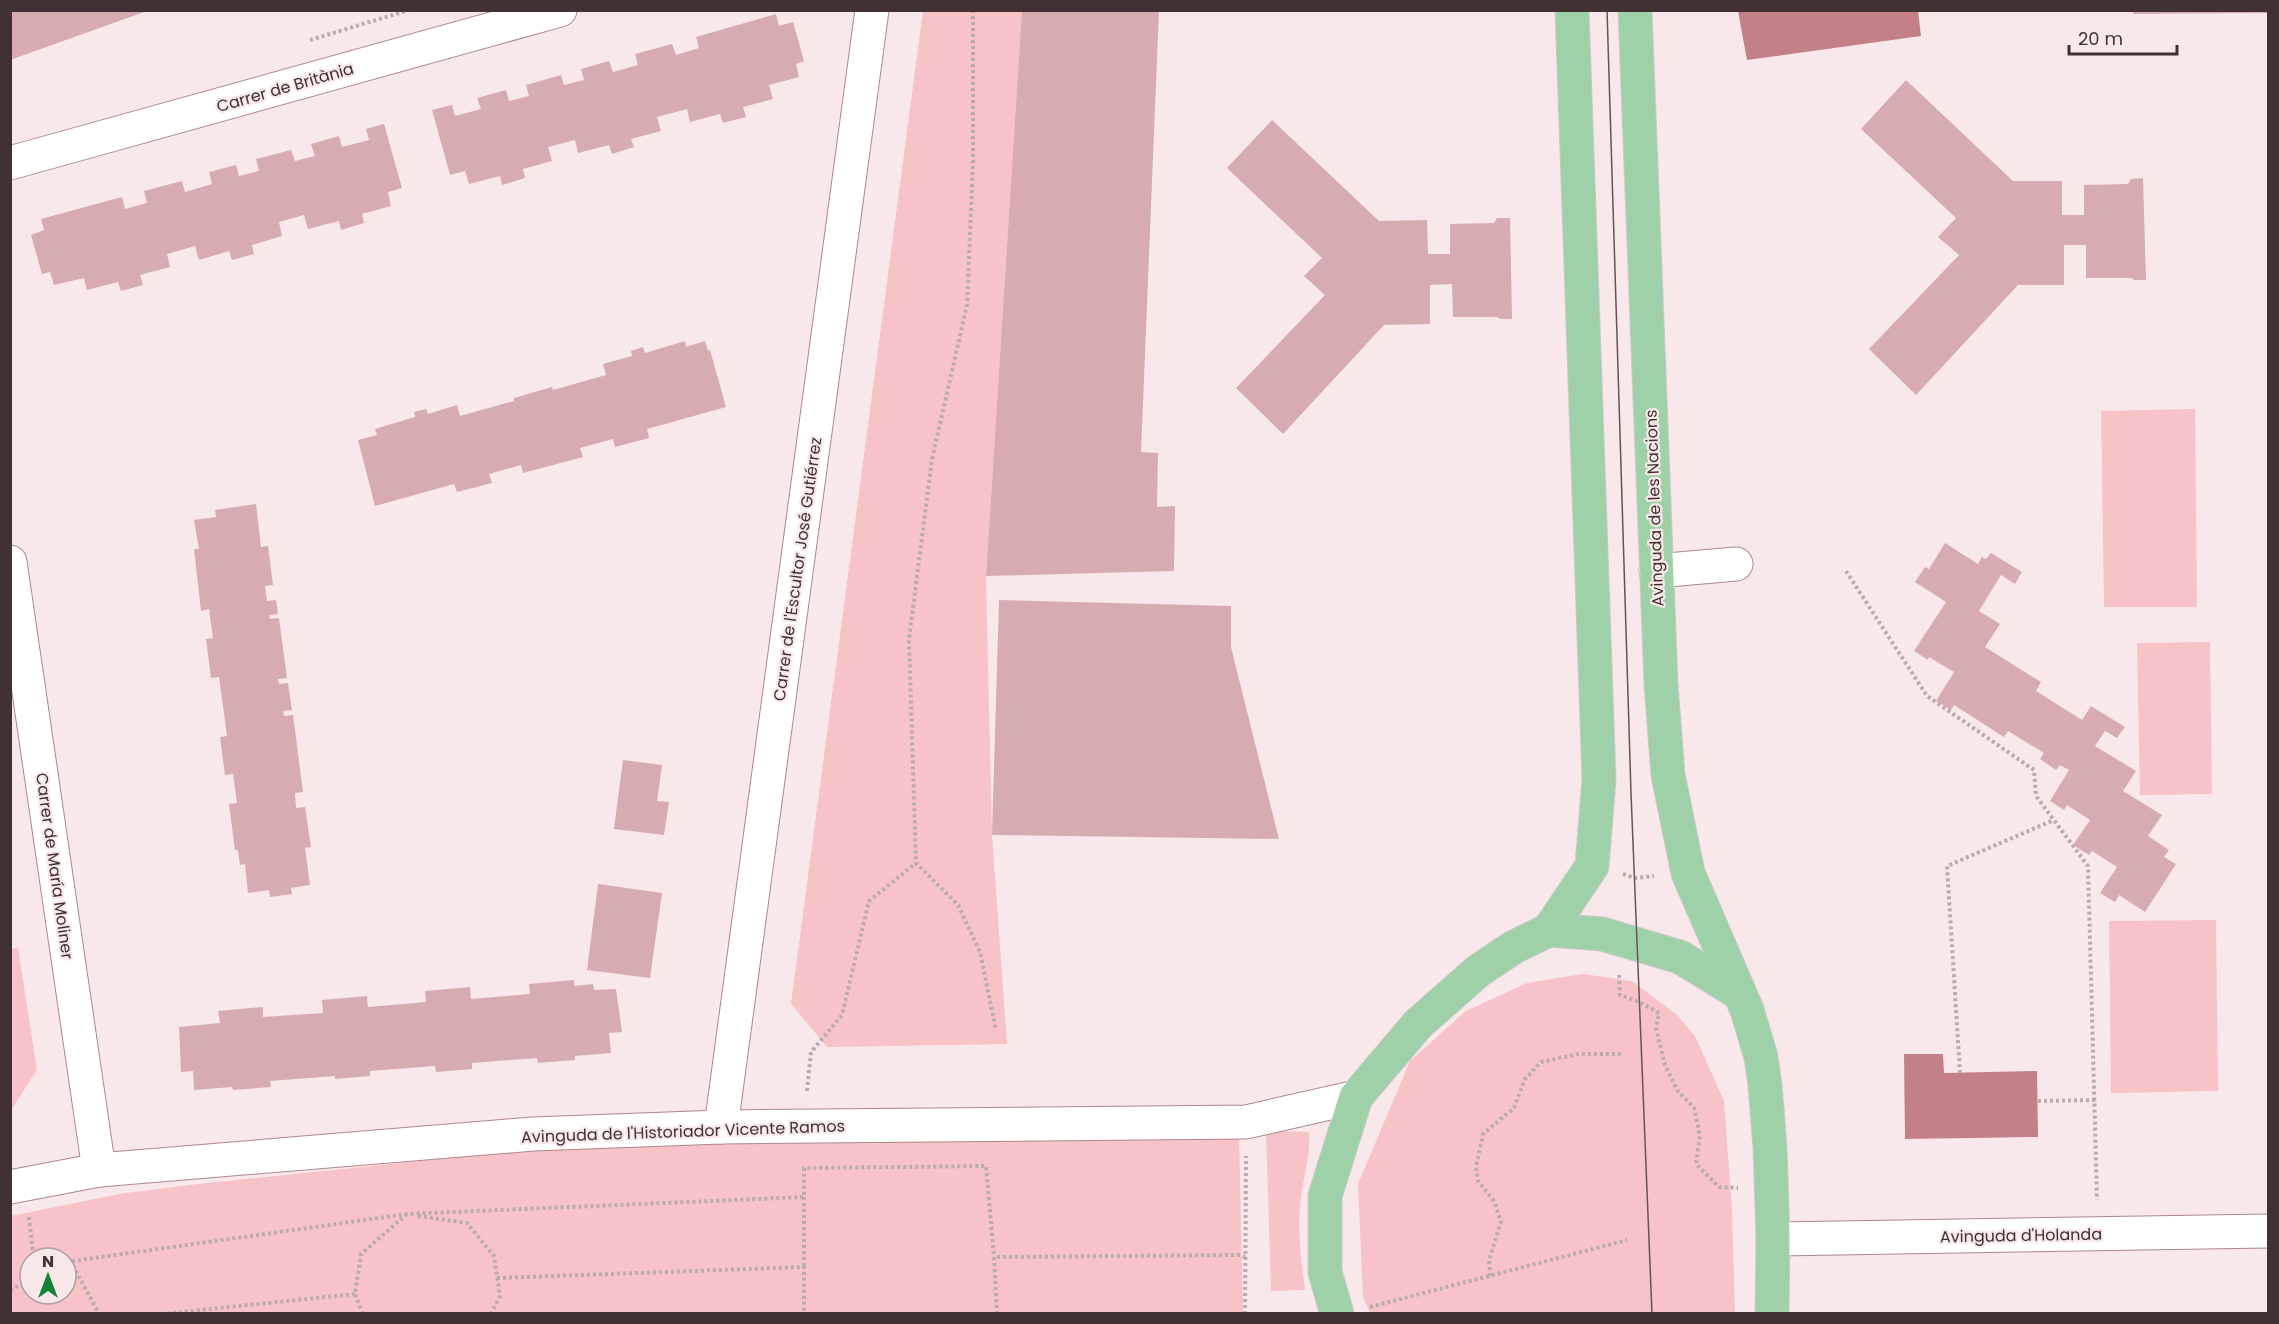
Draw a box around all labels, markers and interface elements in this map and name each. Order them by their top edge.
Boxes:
scale bar [2069,18,2177,56]
text: 20 m [2078,26,2123,51]
street label: Carrer de Britània [214,57,356,118]
street label: Avinguda de les Nacions [1640,409,1669,607]
street label: Carrer de l'Escultor José Gutiérrez [768,436,827,703]
street label: Carrer de María Moliner [30,771,79,961]
street label: Avinguda de l'Historiador Vicente Ramos [521,1114,845,1149]
street label: Avinguda d'Holanda [1940,1223,2102,1248]
north arrow [18,1246,78,1306]
text: N [42,1250,54,1273]

